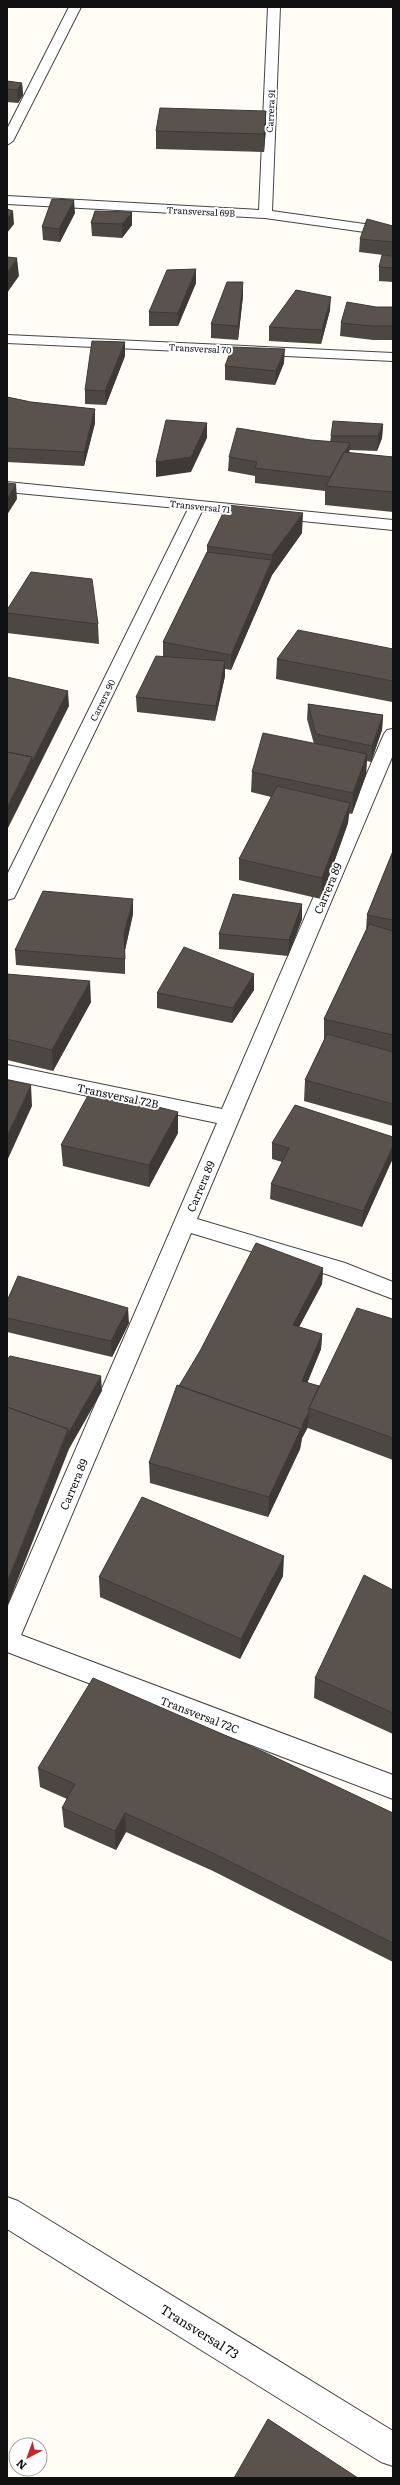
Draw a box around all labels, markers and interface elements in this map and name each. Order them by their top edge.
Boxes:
street label: Carrera 91 [262,89,278,133]
street label: Transversal 69B [166,202,236,220]
street label: Transversal 70 [168,339,232,357]
street label: Transversal 71 [169,496,231,516]
street label: Carrera 90 [86,677,118,723]
street label: Carrera 89 [309,860,345,916]
street label: Transversal 72B [76,1079,160,1111]
street label: Carrera 89 [182,1158,218,1214]
street label: Carrera 89 [55,1456,91,1512]
street label: Transversal 72C [158,1692,242,1737]
street label: Transversal 73 [157,2299,243,2363]
north arrow [8,2437,48,2477]
text: N [12,2456,30,2474]

